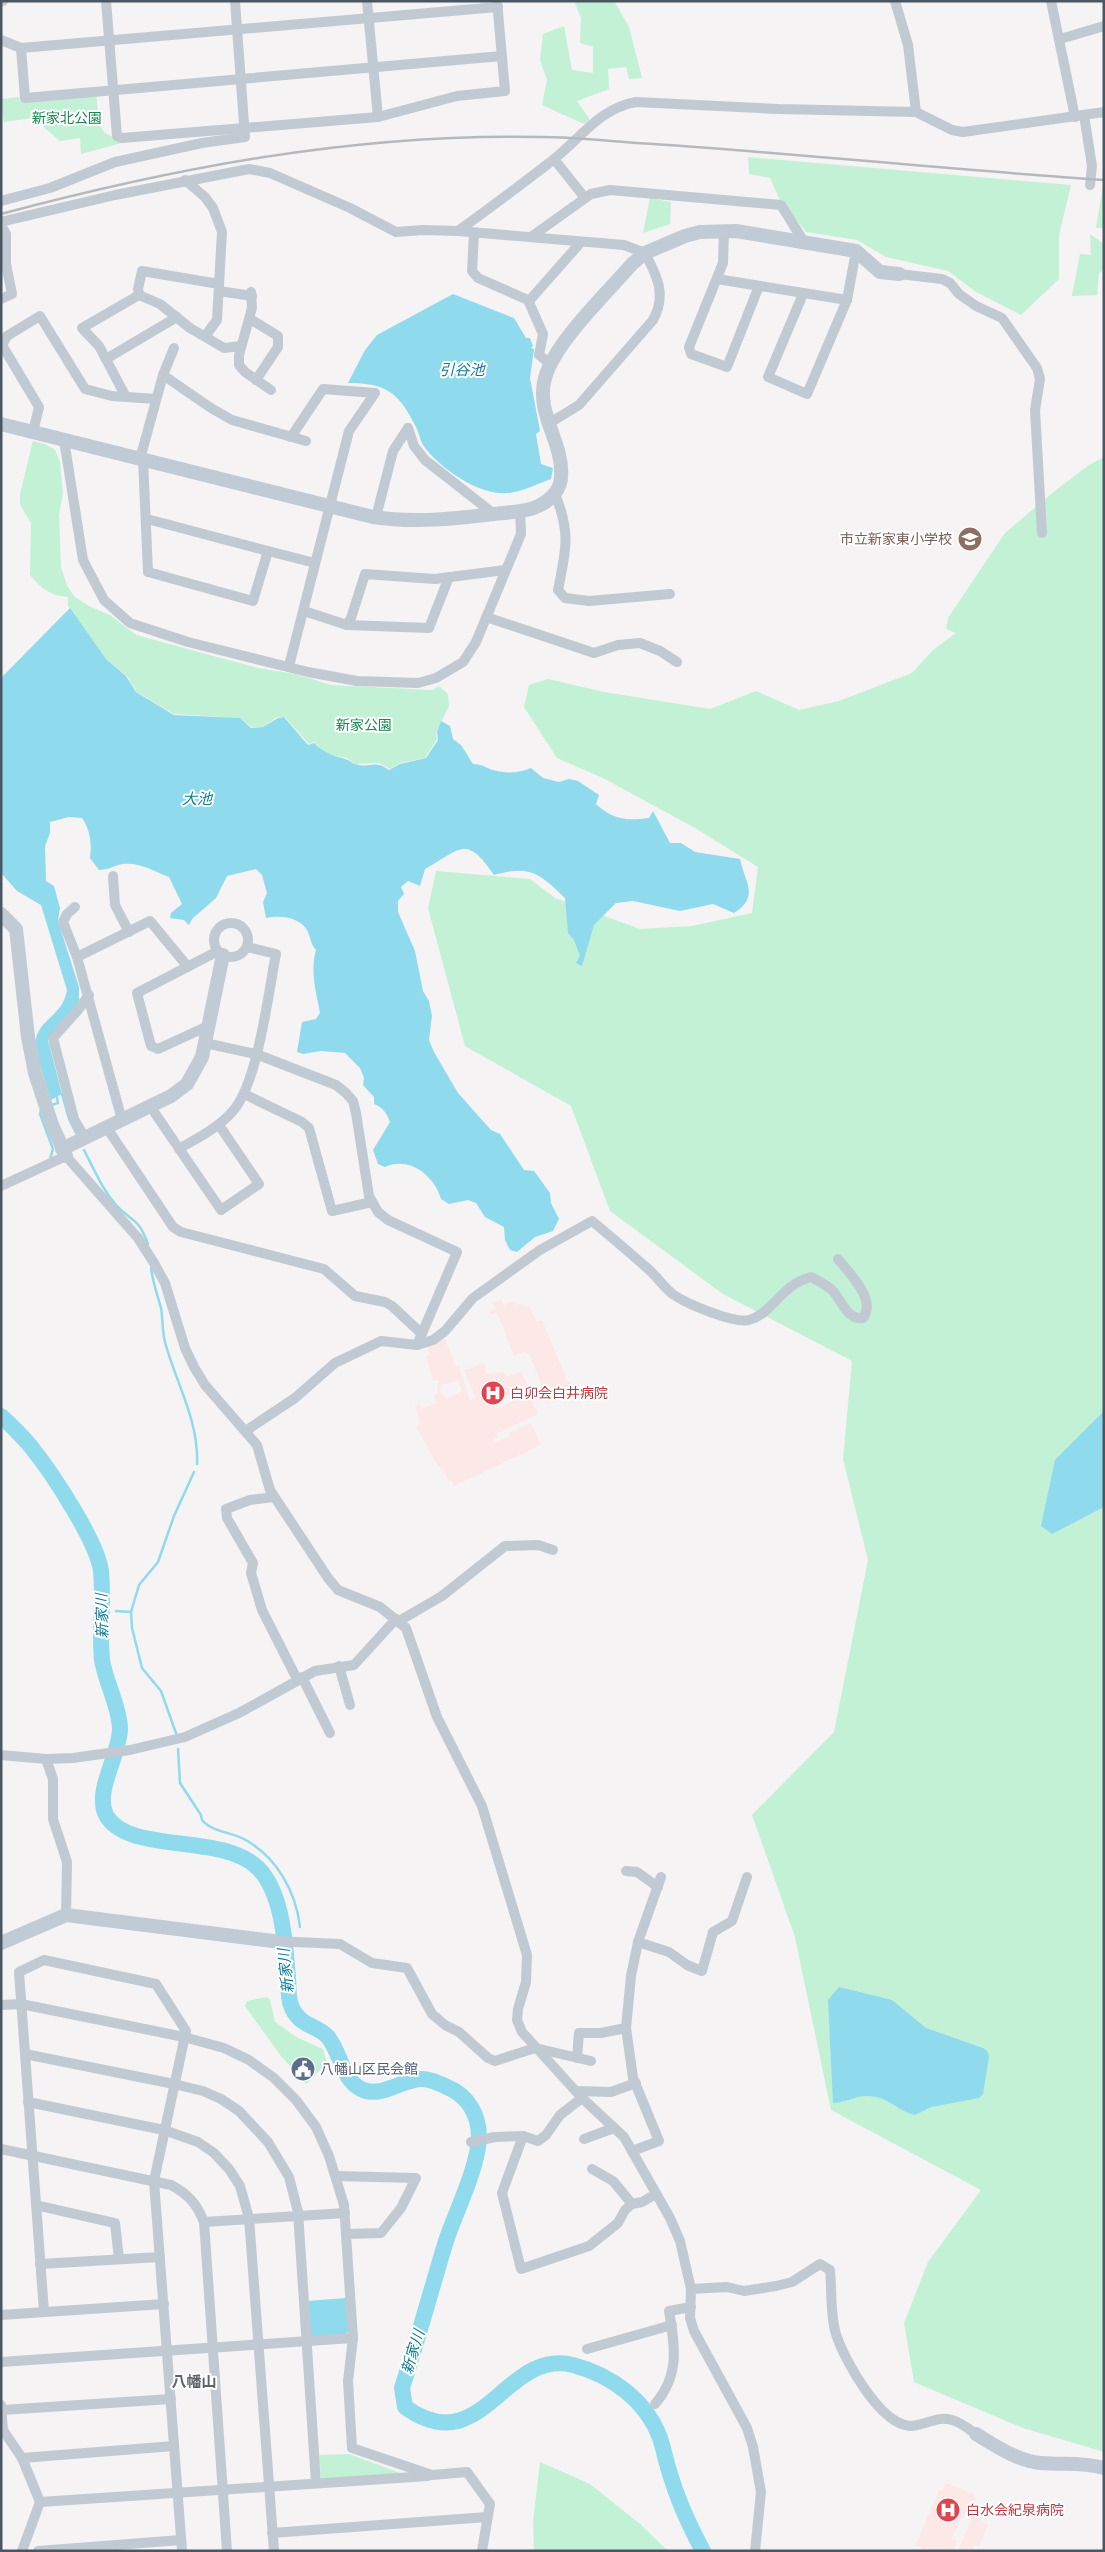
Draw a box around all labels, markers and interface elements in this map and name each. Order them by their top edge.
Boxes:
park label: 新家北公園 [32,109,102,126]
water label: 引谷池 [439,360,486,378]
school or university icon: 市立新家東小学校 [957,526,983,552]
place label: 市立新家東小学校 [840,530,952,547]
park label: 新家公園 [336,716,392,733]
water label: 大池 [182,789,214,807]
hospital icon: 白卯会白井病院 [480,1380,506,1406]
place label: 白卯会白井病院 [510,1384,608,1401]
water label: 新家川 [92,1591,110,1639]
water label: 新家川 [273,1946,296,1994]
public building icon: 八幡山区民会館 [290,2056,316,2082]
place label: 八幡山区民会館 [320,2060,418,2077]
water label: 新家川 [397,2326,428,2376]
district label: 八幡山 [171,2372,217,2390]
hospital icon: 白水会紀泉病院 [935,2497,961,2523]
place label: 白水会紀泉病院 [966,2501,1064,2518]

